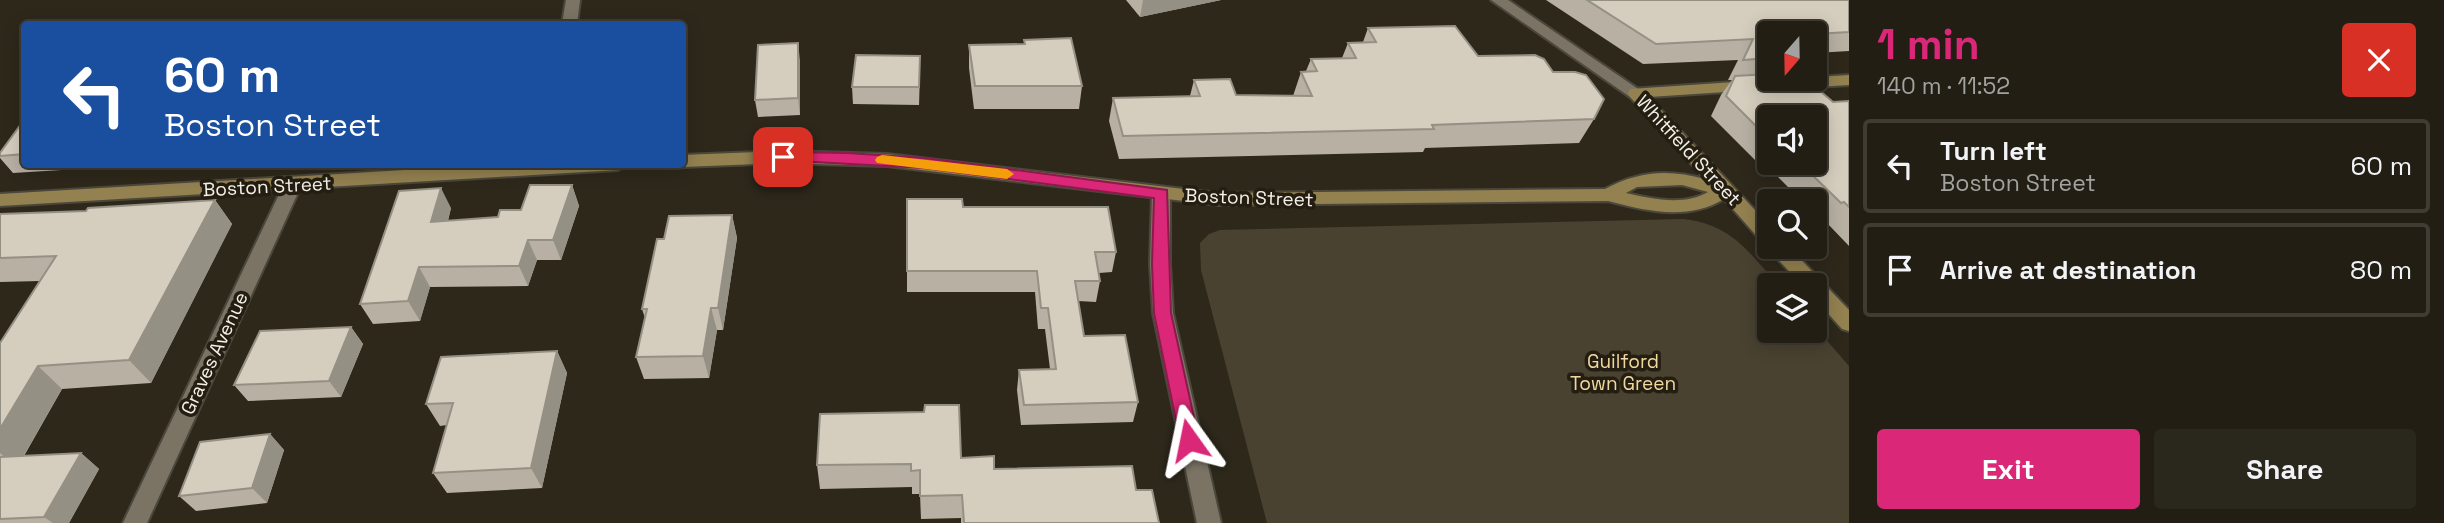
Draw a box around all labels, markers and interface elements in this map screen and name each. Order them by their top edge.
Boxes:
text: 1 min [1877,18,1980,71]
north arrow [1757,21,1827,91]
map controls [1757,21,1827,343]
button: close [2342,23,2416,97]
text: 60 m [164,44,280,106]
icon: left [49,49,140,140]
text: 140 m · 11:52 [1877,71,2010,101]
street label: Whitfield Street [1631,90,1746,211]
text: Boston Street [164,105,381,145]
button: sound [1757,105,1827,175]
pin [753,127,813,187]
text: Turn left [1940,134,2047,168]
icon: arrive [764,138,802,176]
icon: left [1881,147,1919,185]
text: 60 m [2350,149,2412,183]
text: Boston Street [1940,168,2096,198]
street label: Boston Street [202,171,332,202]
street label: Boston Street [1184,183,1314,212]
button: search [1757,189,1827,259]
icon: arrive [1881,251,1919,289]
text: Arrive at destination [1940,253,2197,287]
text: 80 m [2350,253,2412,287]
button: layers [1757,273,1827,343]
street label: Graves Avenue [175,288,254,419]
park label: Guilford Town Green [1570,349,1676,396]
position arrow [1152,403,1226,477]
button: Exit [1877,429,2140,509]
button: Share [2154,429,2416,509]

